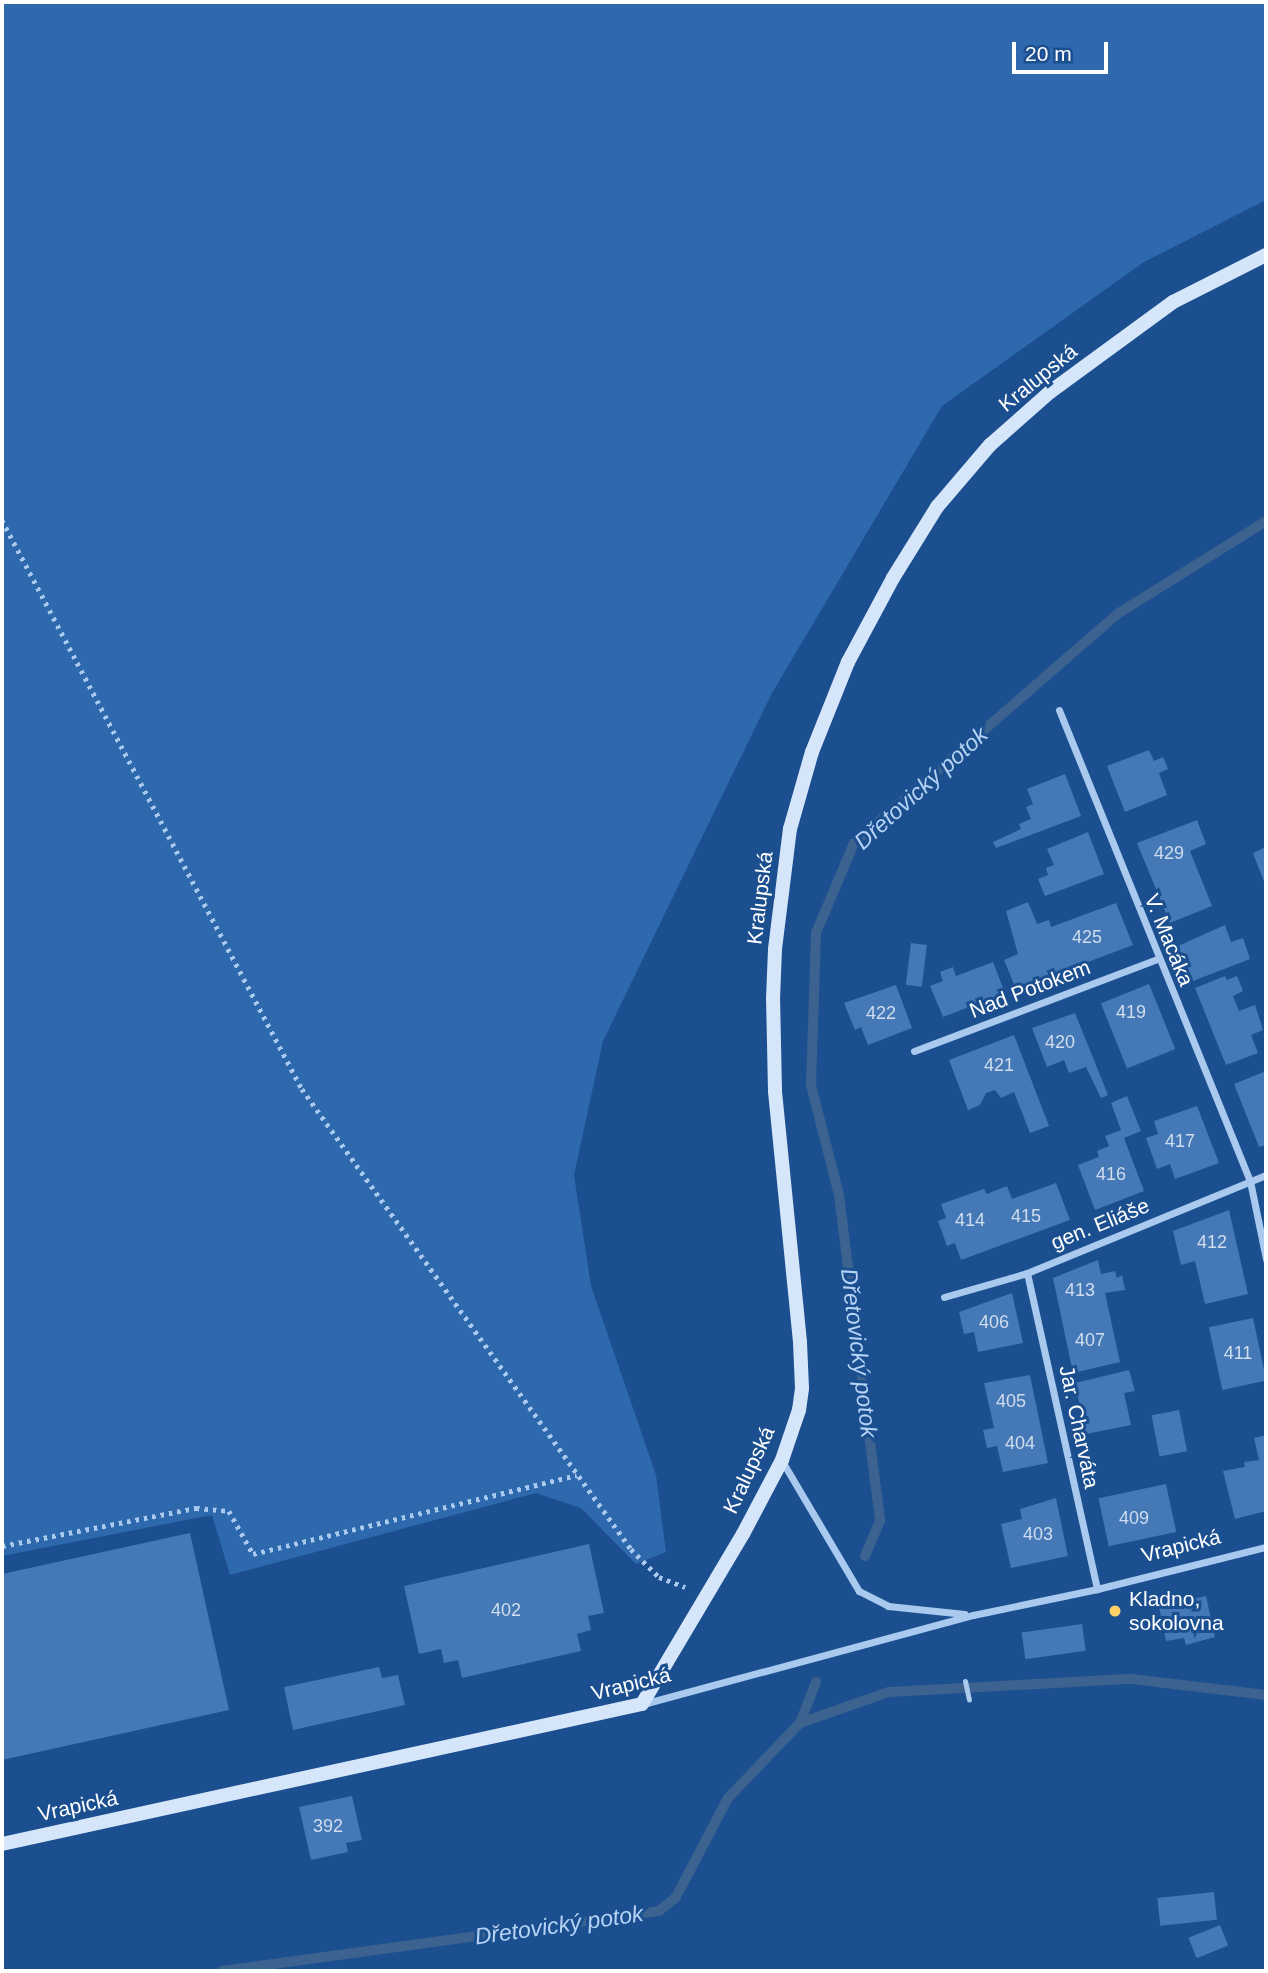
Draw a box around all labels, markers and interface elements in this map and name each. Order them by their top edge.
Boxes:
scale bar [1016,28,1112,72]
text: 20 m [1025,42,1072,65]
street label: Kralupská [994,339,1082,417]
water label: Dřetovický potok [849,721,993,855]
house number: 429 [1154,842,1184,864]
street label: Kralupská [742,850,778,946]
street label: V. Macáka [1139,890,1199,990]
house number: 425 [1072,926,1102,948]
street label: Nad Potokem [966,954,1094,1024]
house number: 419 [1116,1001,1146,1023]
house number: 422 [866,1002,896,1024]
house number: 420 [1045,1031,1075,1053]
house number: 421 [984,1054,1014,1076]
house number: 417 [1165,1130,1195,1152]
house number: 416 [1096,1163,1126,1185]
street label: gen. Eliáše [1047,1193,1153,1255]
house number: 415 [1011,1205,1041,1227]
house number: 414 [955,1209,985,1231]
house number: 412 [1197,1231,1227,1253]
water label: Dřetovický potok [835,1267,883,1439]
house number: 413 [1065,1279,1095,1301]
house number: 406 [979,1311,1009,1333]
house number: 407 [1075,1329,1105,1351]
house number: 411 [1224,1342,1252,1364]
street label: Jar. Charváta [1054,1363,1104,1491]
house number: 405 [996,1390,1026,1412]
street label: Kralupská [718,1422,780,1518]
house number: 404 [1005,1432,1035,1454]
house number: 409 [1119,1507,1149,1529]
house number: 403 [1023,1523,1053,1545]
street label: Vrapická [1139,1524,1223,1568]
place label: Kladno, sokolovna [1129,1586,1224,1636]
house number: 402 [491,1599,521,1621]
marker: Kladno, sokolovna [1107,1603,1123,1619]
street label: Vrapická [589,1662,673,1706]
street label: Vrapická [36,1785,120,1827]
house number: 392 [313,1815,343,1837]
water label: Dřetovický potok [473,1900,645,1950]

